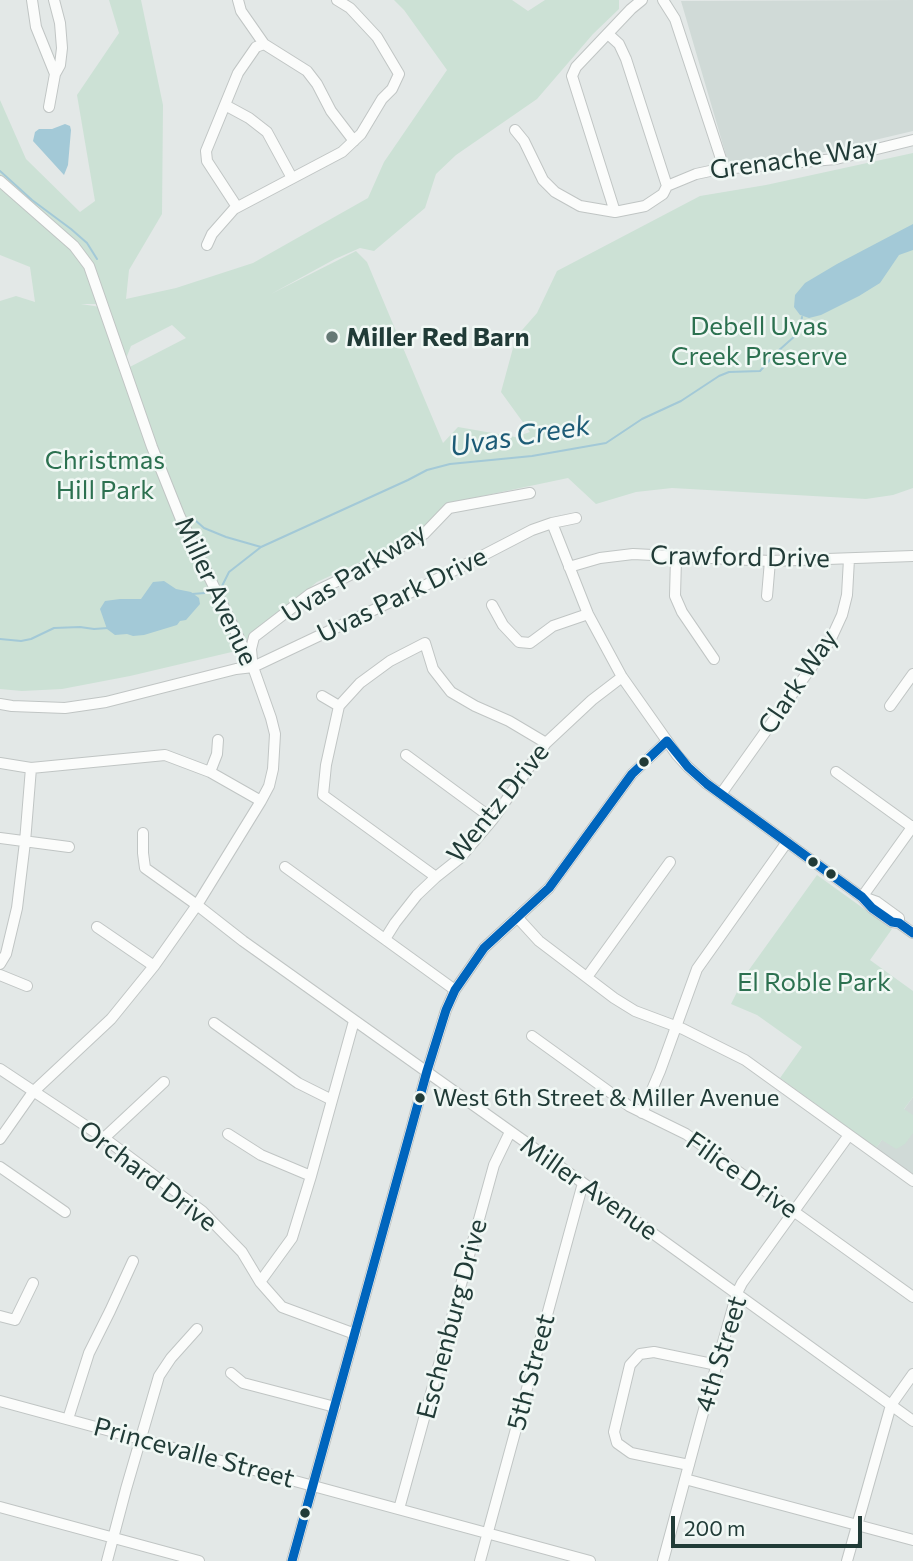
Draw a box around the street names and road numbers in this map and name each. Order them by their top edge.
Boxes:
street label: Grenache Way [708,132,880,186]
street label: Miller Avenue [168,512,264,670]
street label: Uvas Parkway [276,516,432,630]
street label: Crawford Drive [650,540,830,574]
street label: Uvas Park Drive [312,541,492,649]
street label: Clark Way [752,624,844,740]
street label: Wentz Drive [440,737,556,869]
street label: Orchard Drive [73,1114,223,1238]
street label: Filice Drive [680,1125,804,1225]
street label: Miller Avenue [514,1129,664,1247]
street label: Eschenburg Drive [410,1216,494,1422]
street label: 4th Street [689,1292,753,1416]
street label: 5th Street [501,1311,561,1433]
street label: Princevalle Street [90,1411,298,1495]

